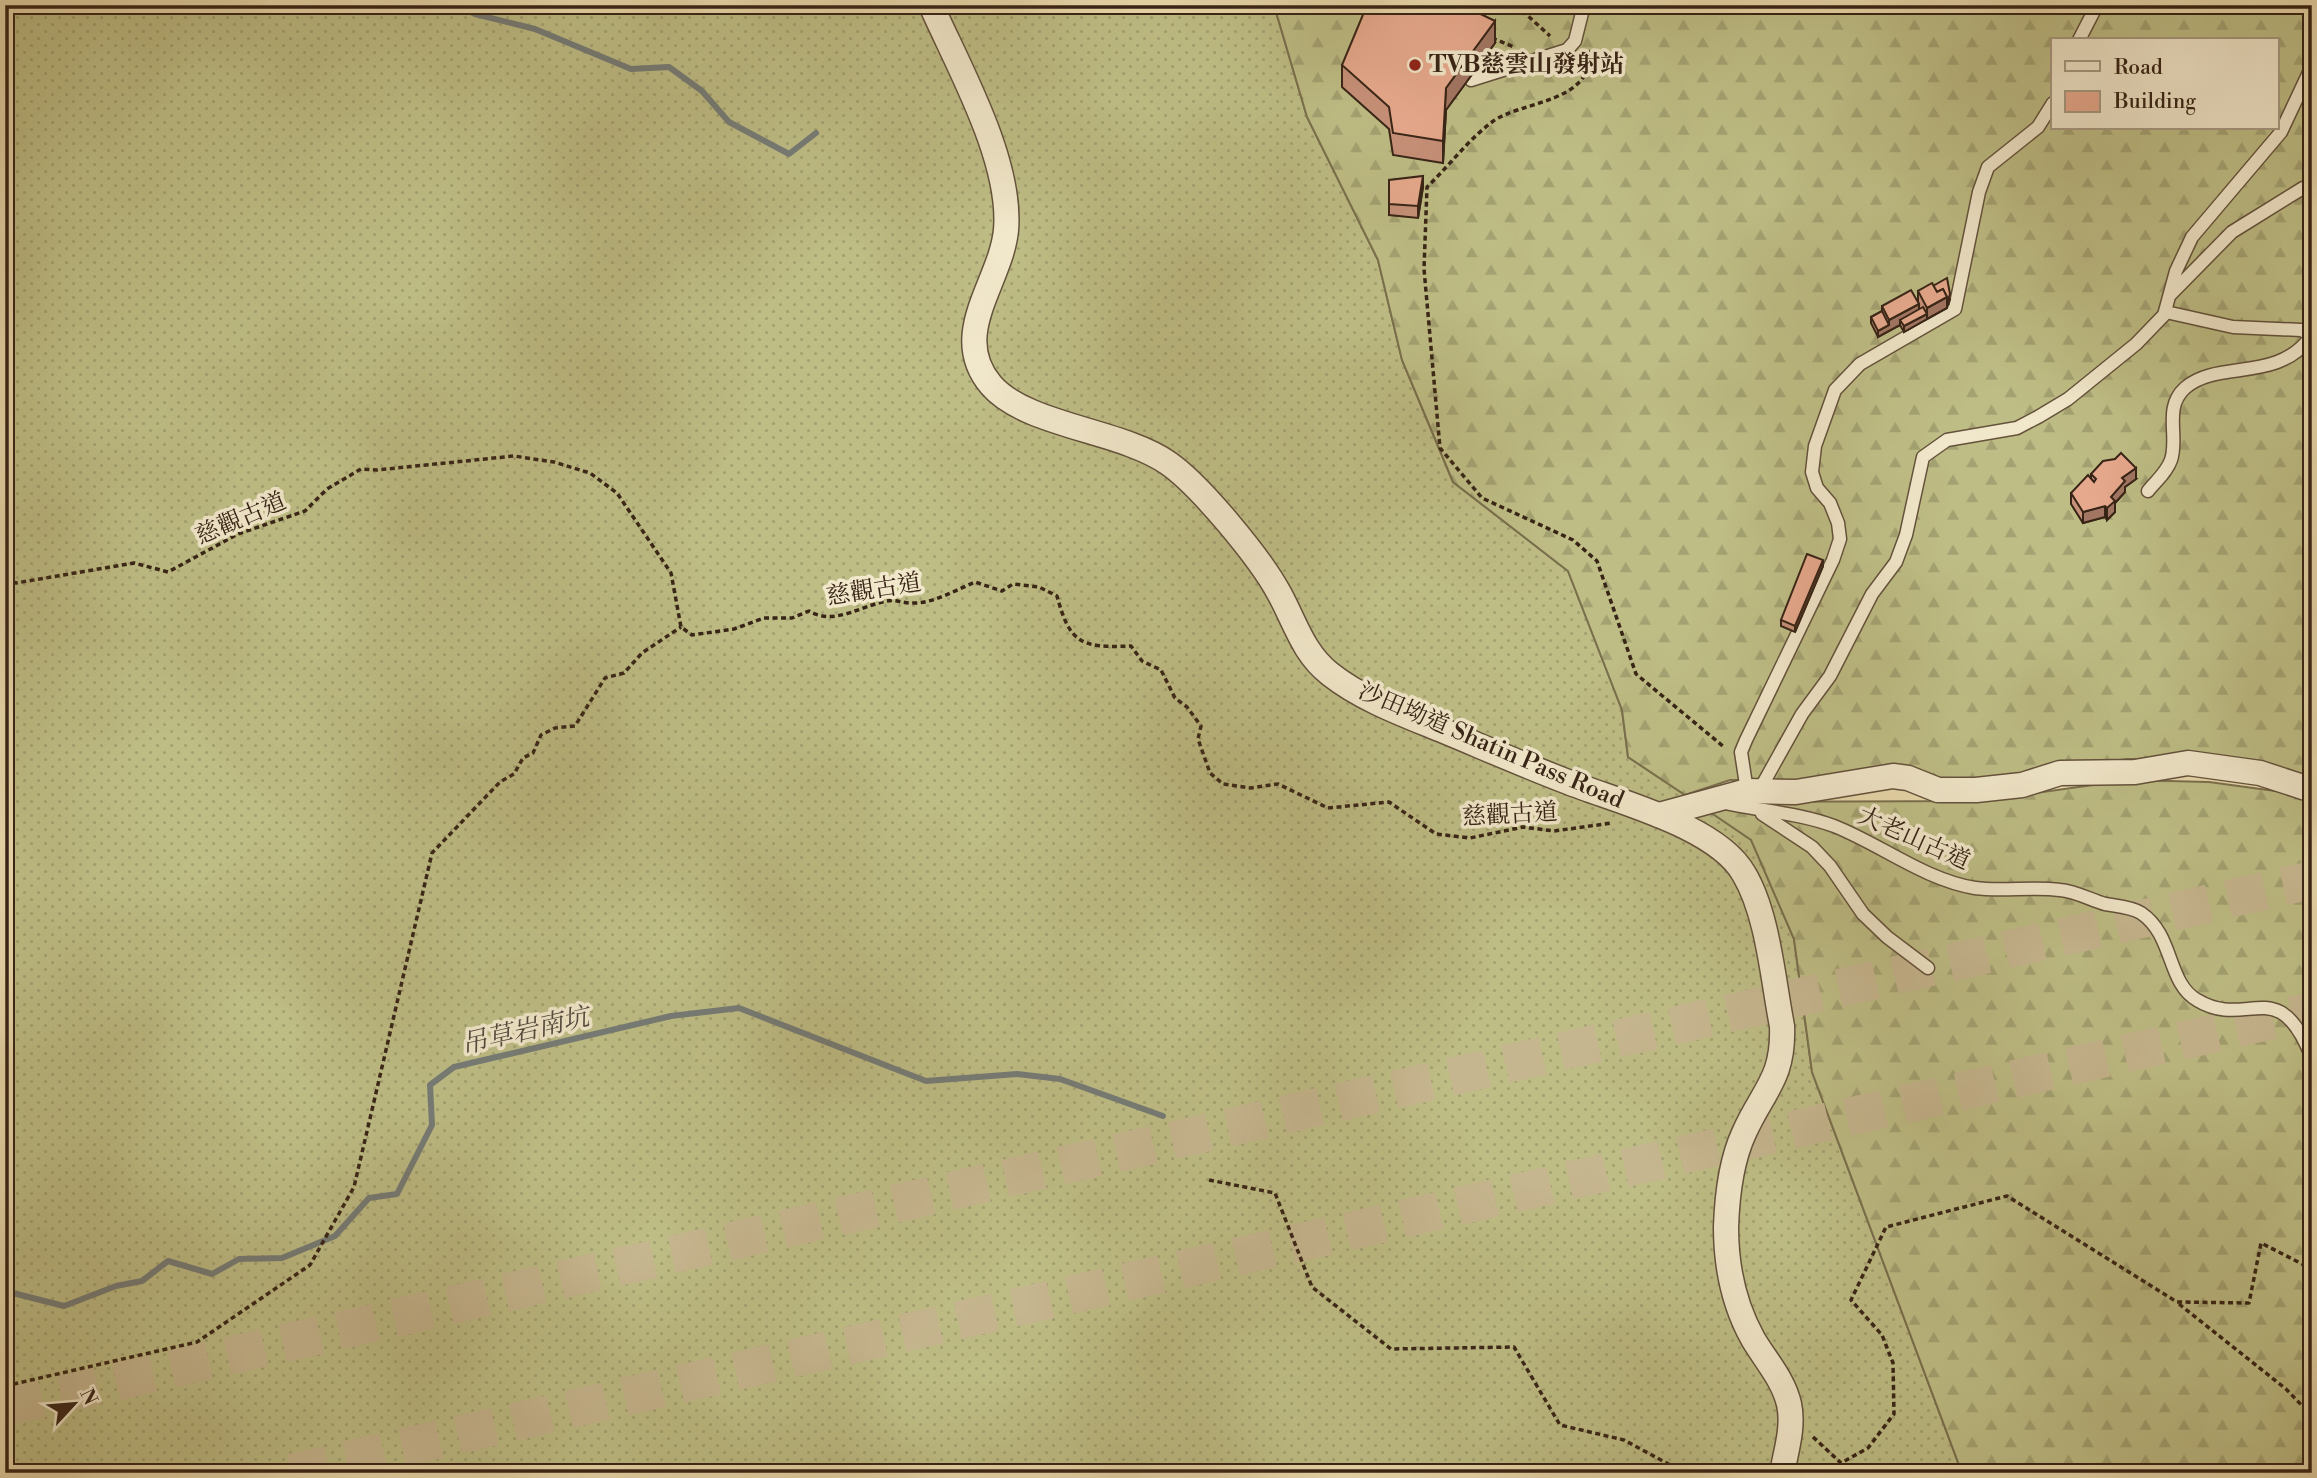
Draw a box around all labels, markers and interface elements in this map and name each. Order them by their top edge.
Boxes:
legend [2051,38,2278,130]
place label: TVB慈雲山發射站 [1429,50,1624,80]
text: Road [2114,55,2163,81]
marker: TVB慈雲山發射站 [1407,57,1423,73]
text: Building [2113,89,2196,115]
street label: 慈觀古道 [191,486,291,552]
street label: 慈觀古道 [824,568,924,612]
street label: 沙田坳道 Shatin Pass Road [1354,676,1629,816]
street label: 慈觀古道 [1461,798,1559,832]
street label: 大老山古道 [1853,801,1975,877]
water label: 吊草岩南坑 [458,1000,596,1061]
north arrow [38,1370,108,1440]
text: N [74,1385,102,1409]

